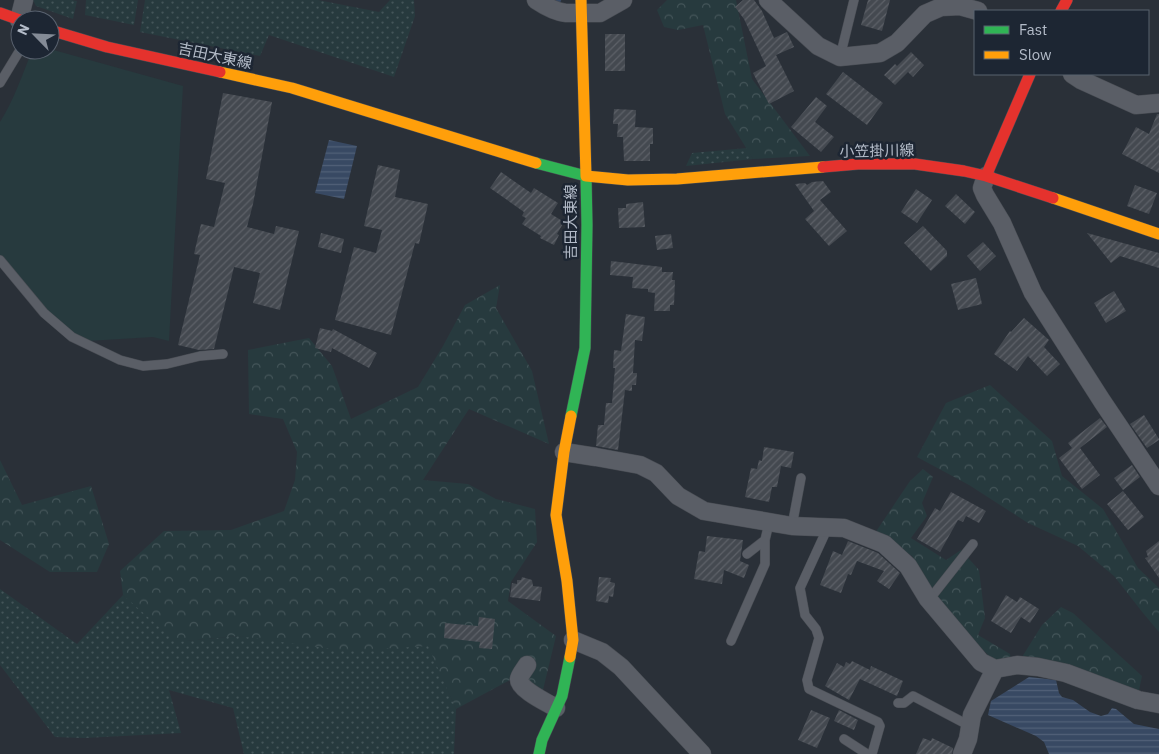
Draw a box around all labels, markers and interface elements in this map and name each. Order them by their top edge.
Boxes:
north arrow [10,10,60,60]
legend [974,10,1149,75]
text: Fast [1019,20,1047,39]
text: N [13,21,33,38]
street label: 吉田大東線 [176,38,254,73]
text: Slow [1019,45,1052,64]
street label: 小笠掛川線 [839,140,915,161]
street label: 吉田大東線 [561,184,580,260]

